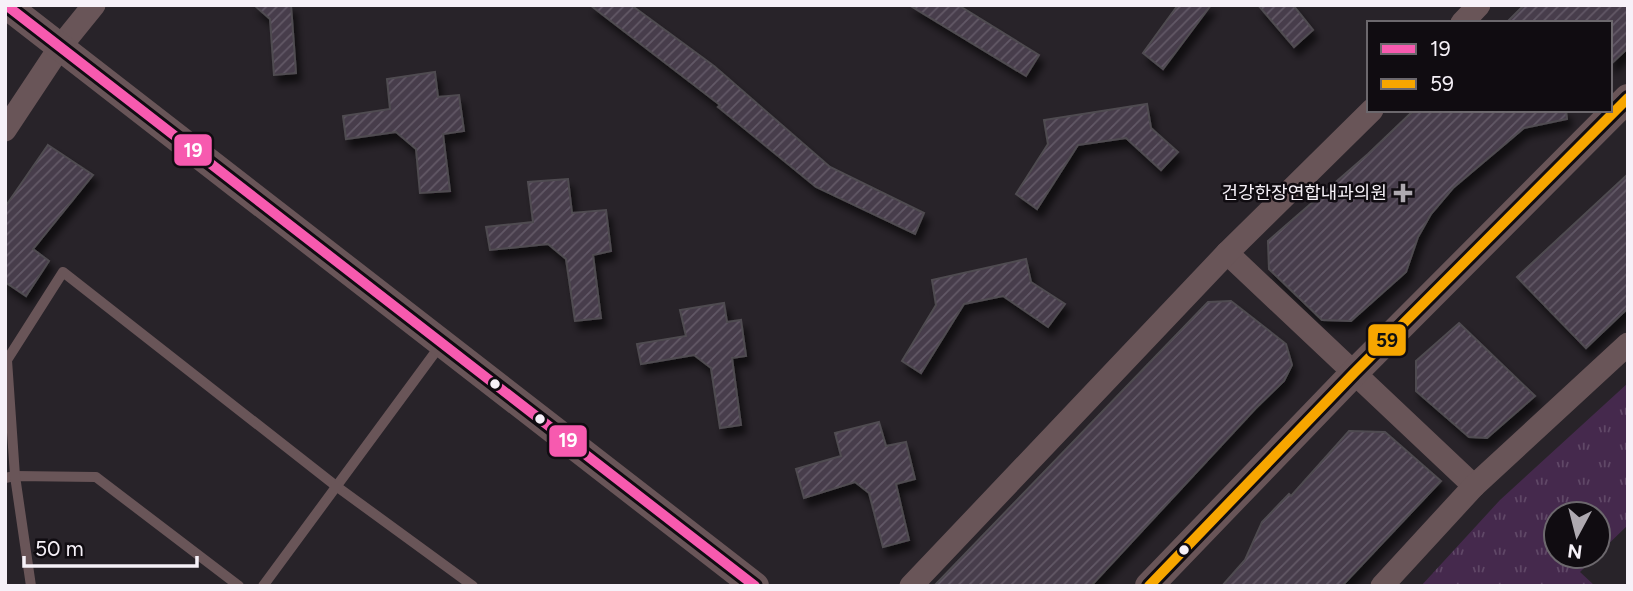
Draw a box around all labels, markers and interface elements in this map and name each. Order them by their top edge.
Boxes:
legend [1367,21,1612,112]
text: 19 [1430,36,1451,61]
text: 59 [1430,71,1454,96]
line badge: 19 [173,133,213,167]
text: 19 [183,139,203,162]
place label: 건강한장연합내과의원 [1221,182,1387,204]
marker: 건강한장연합내과의원 [1393,183,1413,203]
line badge: 59 [1367,323,1407,357]
text: 59 [1376,329,1398,352]
unlabelled marker [488,377,502,391]
unlabelled marker [533,412,547,426]
line badge: 19 [548,424,588,458]
text: 19 [558,429,578,452]
north arrow [1542,500,1612,570]
scale bar [24,524,198,568]
text: 50 m [35,536,84,561]
text: N [1566,539,1584,564]
unlabelled marker [1177,543,1191,557]

